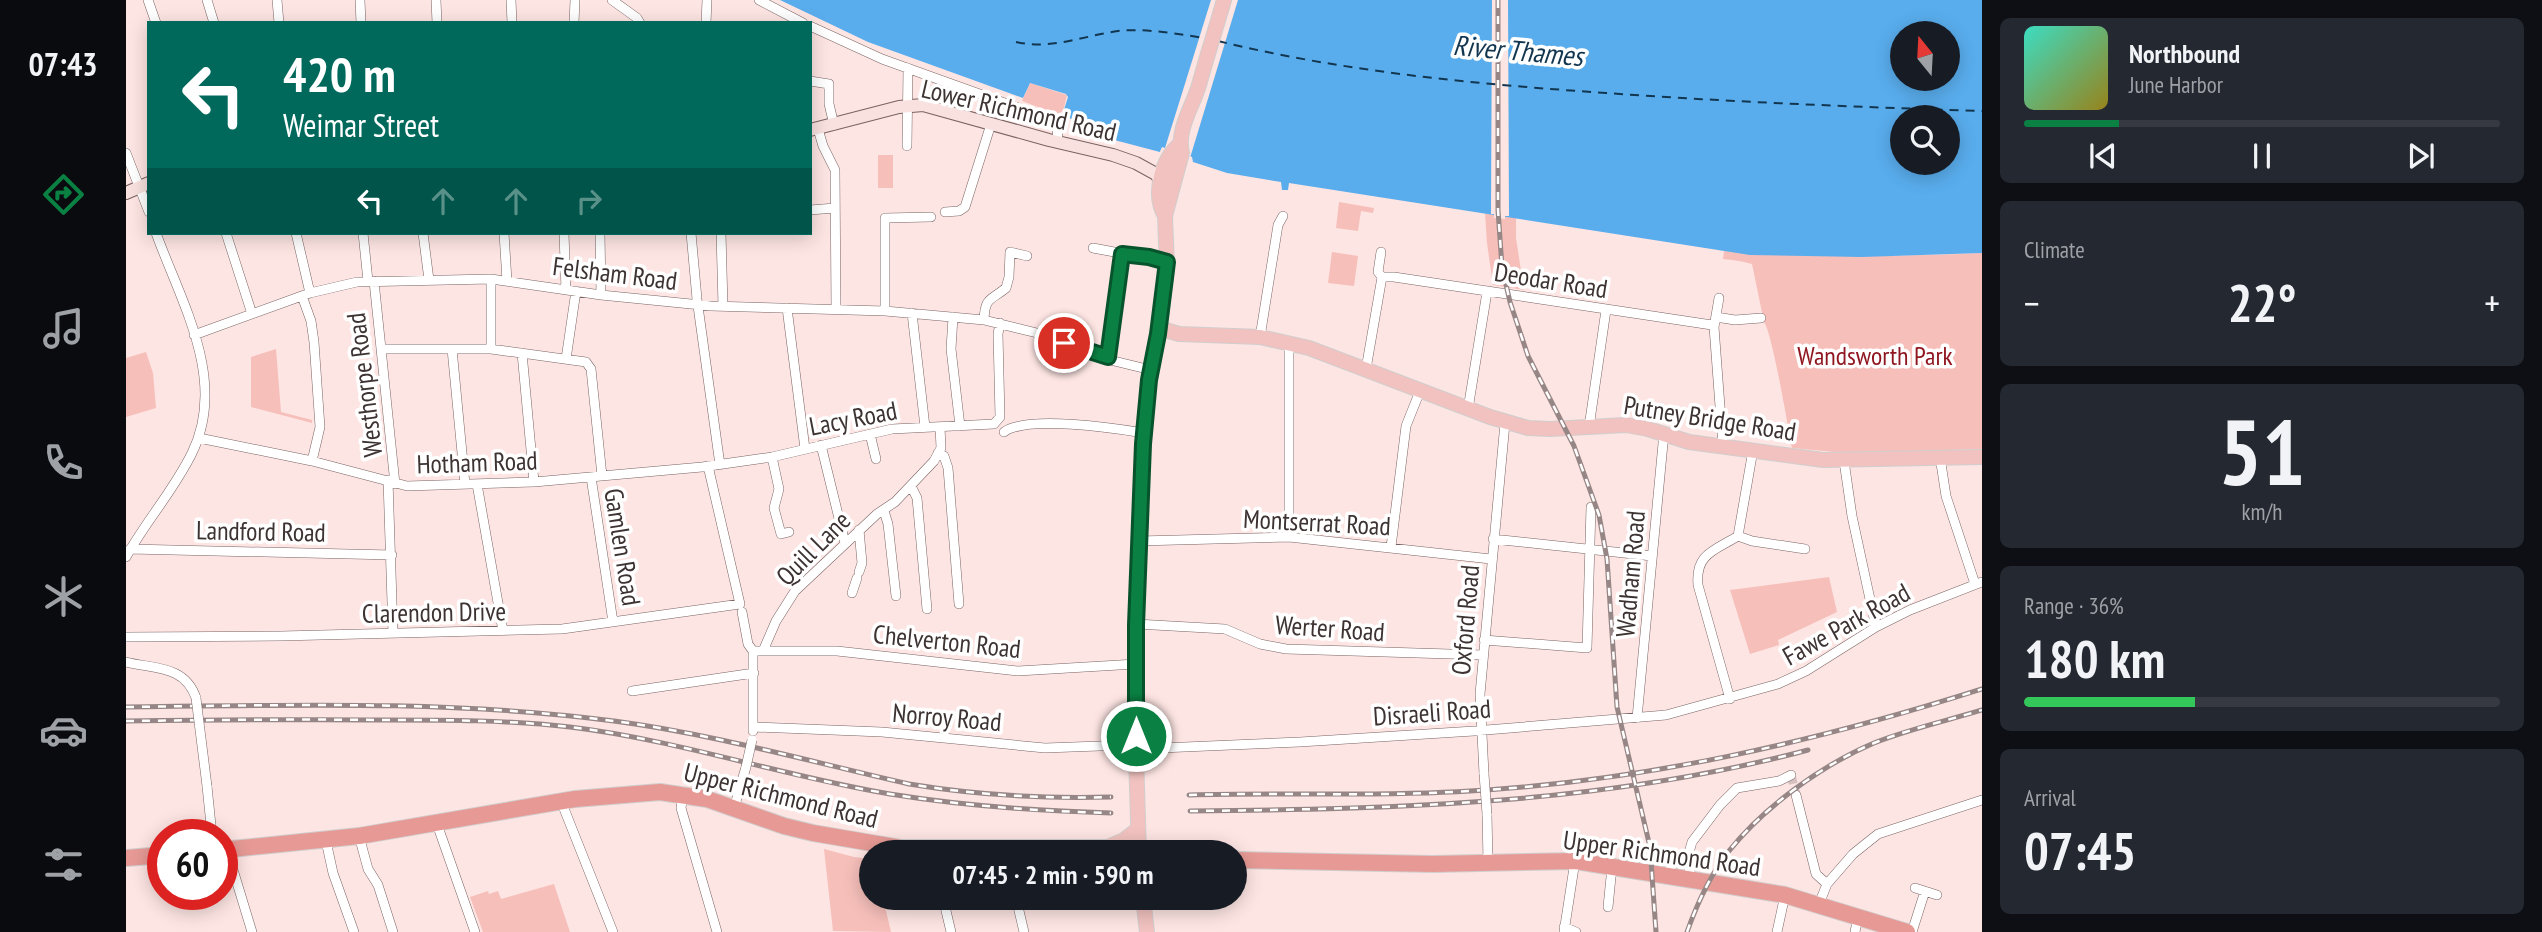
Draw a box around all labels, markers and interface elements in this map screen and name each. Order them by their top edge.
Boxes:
north arrow [1890,21,1960,91]
map controls [1890,21,1960,175]
water label: River Thames [1452,26,1587,74]
text: Northbound [2129,37,2240,70]
text: 420 m [283,42,396,106]
text: 07:43 [28,43,98,85]
icon: left [168,49,259,140]
text: June Harbor [2129,70,2223,99]
street label: Lower Richmond Road [919,72,1119,148]
text: Weimar Street [283,104,439,146]
button: search [1890,105,1960,175]
icon: previous [2084,137,2122,175]
icon: pause [2243,137,2281,175]
icon: next [2402,137,2440,175]
icon: directions [39,170,88,219]
icon: left [351,182,389,220]
icon: ahead [424,182,462,220]
icon: ahead [497,182,535,220]
icon: right [570,182,608,220]
text: Climate [2024,235,2085,264]
street label: Felsham Road [551,249,679,297]
street label: Deodar Road [1492,255,1610,305]
text: 22° [2228,269,2296,336]
text: − [2024,278,2040,327]
text: + [2484,278,2500,327]
icon: music [39,304,88,353]
street label: Westhorpe Road [339,311,389,459]
pin [1034,313,1094,373]
icon: arrive [1045,324,1083,362]
park label: Wandsworth Park [1797,339,1953,372]
street label: Putney Bridge Road [1622,388,1798,448]
text: 51 [2219,392,2306,510]
street label: Lacy Road [806,393,900,443]
icon: phone [39,438,88,487]
street label: Hotham Road [416,443,538,481]
street label: Gamlen Road [597,486,649,608]
text: km/h [2242,497,2282,526]
street label: Montserrat Road [1242,502,1392,542]
street label: Quill Lane [769,504,857,592]
street label: Wadham Road [1608,509,1652,639]
street label: Landford Road [196,513,326,549]
street label: Oxford Road [1444,564,1486,676]
icon: climate [39,572,88,621]
street label: Fawe Park Road [1777,576,1915,672]
text: Range · 36% [2024,591,2124,620]
street label: Clarendon Drive [362,594,506,630]
street label: Werter Road [1274,608,1386,648]
street label: Chelverton Road [872,617,1022,665]
text: 180 km [2024,625,2165,692]
street label: Disraeli Road [1372,691,1492,733]
street label: Norroy Road [891,696,1003,738]
position arrow [1099,699,1173,773]
icon: car [39,706,88,755]
street label: Upper Richmond Road [680,755,882,835]
text: Arrival [2024,783,2076,812]
text: 07:45 [2024,817,2136,884]
speed limit sign: 60 [147,819,238,910]
street label: Upper Richmond Road [1561,823,1763,883]
icon: filters [39,840,88,889]
text: 07:45 · 2 min · 590 m [953,858,1153,891]

